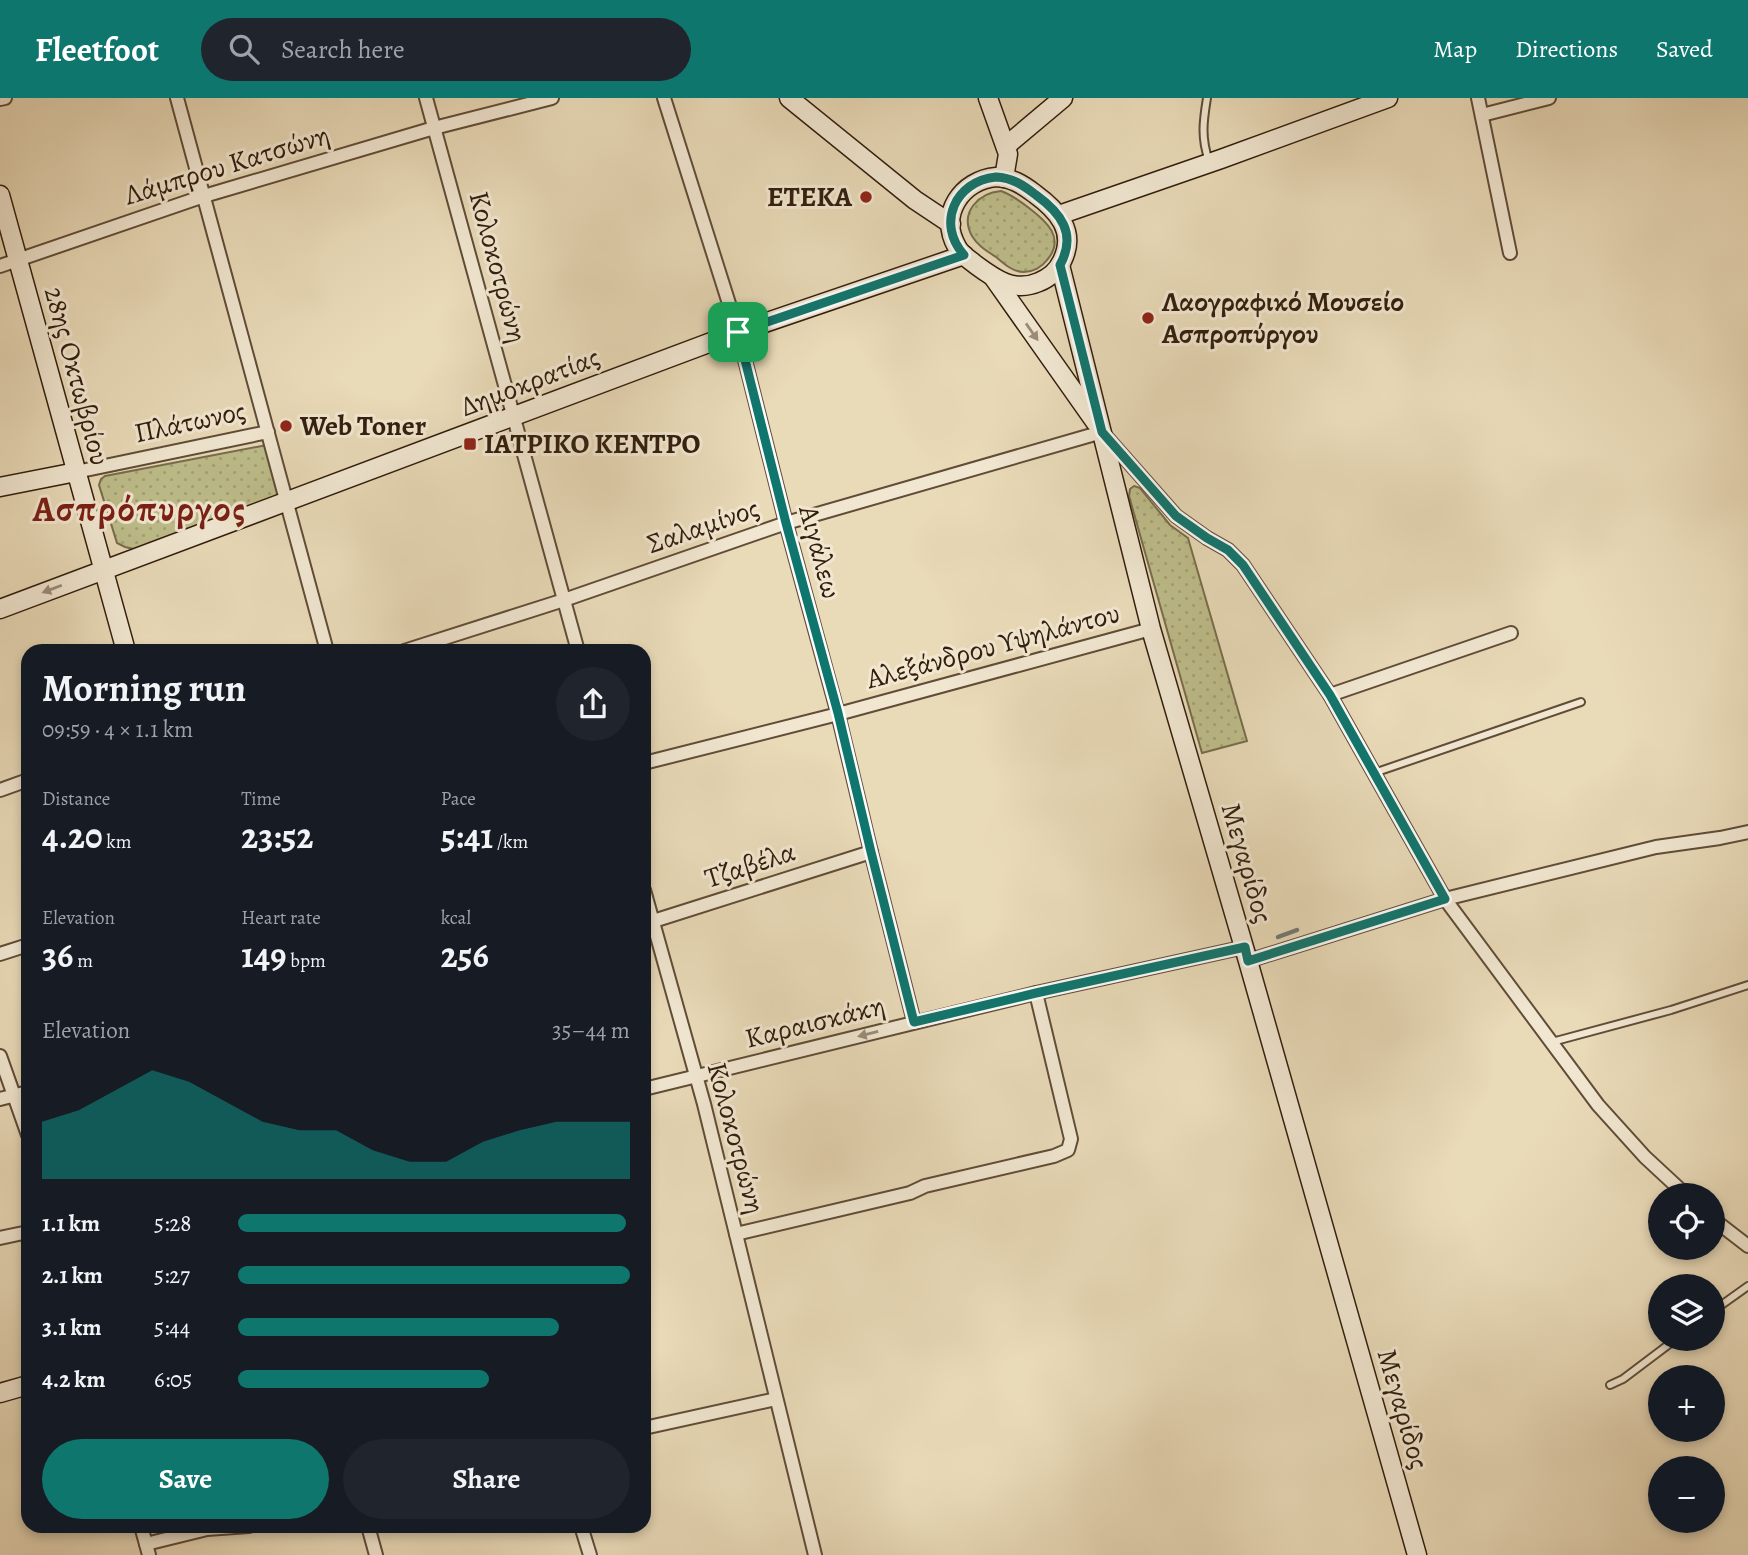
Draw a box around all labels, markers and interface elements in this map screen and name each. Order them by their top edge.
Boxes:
search box [201,18,691,81]
text: Fleetfoot [35,27,159,72]
icon: search [225,30,263,68]
text: Search here [281,32,405,67]
text: Map [1433,33,1477,65]
text: Directions [1515,33,1618,65]
text: Saved [1656,33,1713,65]
street label: Λάμπρου Κατσώνη [119,116,334,215]
place label: ΕΤΕΚΑ [767,178,852,216]
street label: Κολοκοτρώνη [460,187,536,347]
marker: ΕΤΕΚΑ [858,189,874,205]
street label: 28ης Οκτωβρίου [35,282,119,470]
place label: Λαογραφικό Μουσείο Ασπροπύργου [1161,283,1404,353]
pin [708,302,768,362]
marker: Λαογραφικό Μουσείο Ασπροπύργου [1140,310,1156,326]
icon: arrive [719,313,757,351]
one-way arrow [1025,323,1039,341]
street label: Δημοκρατίας [455,338,605,426]
street label: Πλάτωνος [131,392,249,452]
place label: Web Toner [299,407,427,445]
marker: Web Toner [278,418,294,434]
place label: ΙΑΤΡΙΚΟ ΚΕΝΤΡΟ [484,425,700,463]
marker: ΙΑΤΡΙΚΟ ΚΕΝΤΡΟ [462,436,478,452]
district label: Ασπρόπυργος [32,485,247,533]
street label: Σαλαμίνος [642,489,764,563]
street label: Αιγάλεω [789,500,851,603]
one-way arrow [41,584,62,595]
street label: Αλεξάνδρου Υψηλάντου [861,594,1124,698]
text: Morning run [42,662,246,714]
button: share [556,667,630,741]
text: 09:59 · 4 × 1.1 km [42,714,193,745]
text: Distance [42,786,110,812]
text: Time [241,786,281,812]
text: Pace [441,786,476,812]
street label: Μεγαρίδος [1212,799,1282,927]
text: 4.20 [42,812,103,860]
text: 23:52 [241,812,313,860]
text: 5:41 [441,812,493,860]
text: km [103,829,132,855]
text: /km [493,829,528,855]
street label: Τζαβέλα [700,833,800,897]
text: Elevation [42,905,115,931]
text: Heart rate [241,905,321,931]
text: kcal [441,905,471,931]
text: 36 [42,931,73,979]
text: 149 [241,931,287,979]
text: 256 [441,931,489,979]
text: m [73,948,93,974]
text: bpm [287,948,326,974]
street label: Καραισκάκη [741,986,889,1058]
text: Elevation [42,1015,130,1046]
text: 35–44 m [552,1015,630,1046]
one-way arrow [856,1029,878,1040]
street label: Κολοκοτρώνη [698,1058,774,1218]
map controls [1648,1183,1725,1533]
button: locate [1648,1183,1725,1260]
text: 1.1 km [42,1208,100,1239]
text: 5:28 [154,1208,191,1239]
text: 2.1 km [42,1260,103,1291]
text: 5:27 [154,1260,190,1291]
button: layers [1648,1274,1725,1351]
text: 3.1 km [42,1312,102,1343]
text: 5:44 [154,1312,190,1343]
street label: Μεγαρίδος [1368,1345,1438,1473]
text: 4.2 km [42,1364,105,1395]
text: 6:05 [154,1364,192,1395]
button: + [1648,1365,1725,1442]
button: Save [42,1439,329,1519]
button: Share [343,1439,630,1519]
button: − [1648,1456,1725,1533]

